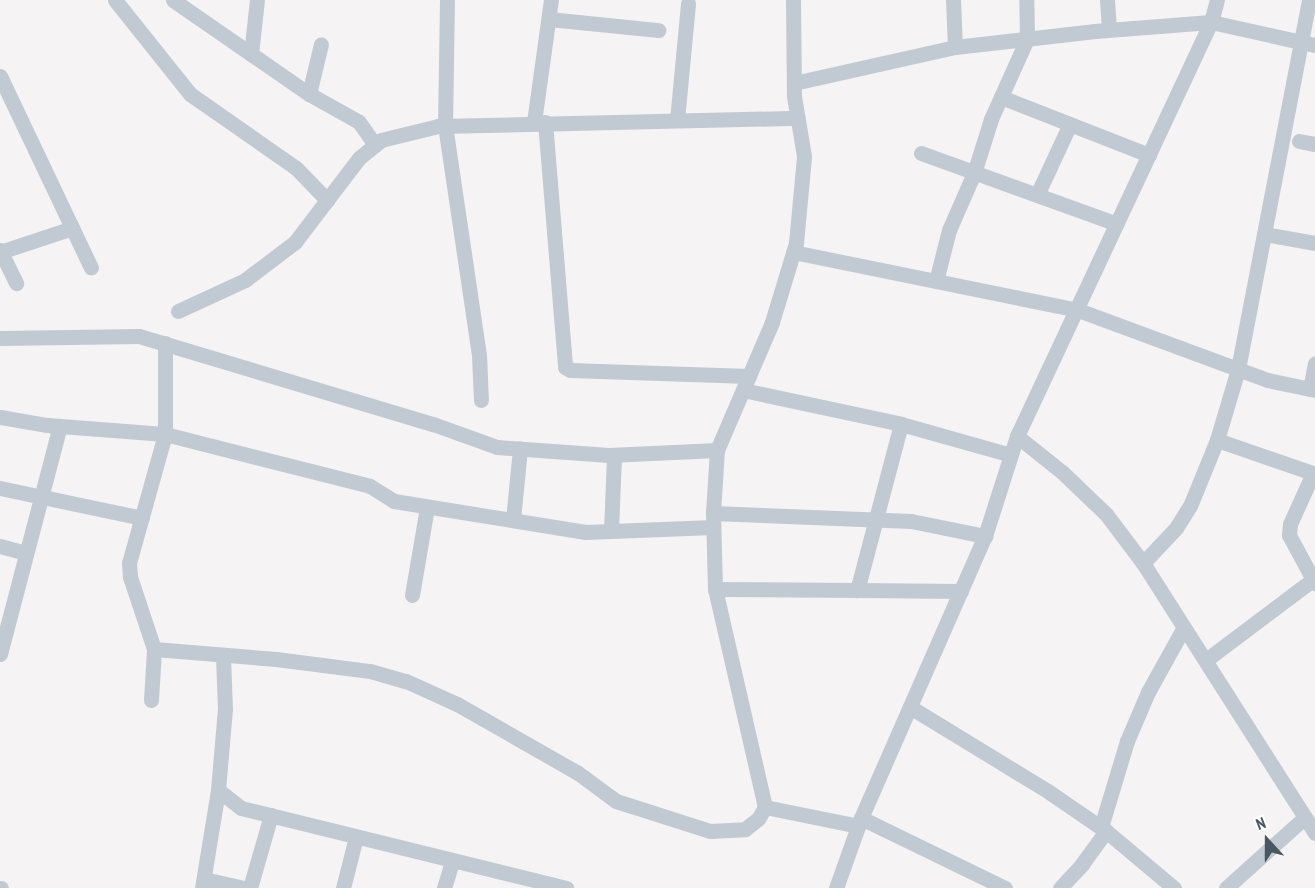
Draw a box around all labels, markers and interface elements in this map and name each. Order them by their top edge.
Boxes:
north arrow [1237,810,1297,870]
text: N [1253,812,1268,834]

